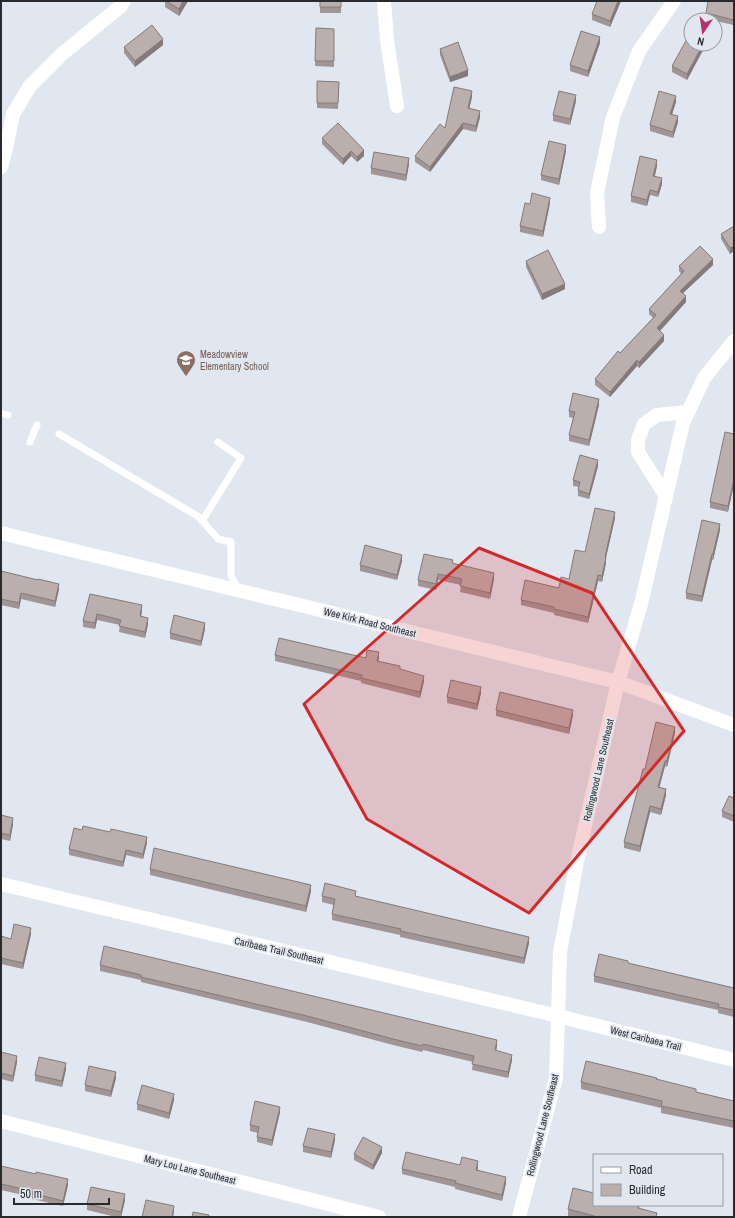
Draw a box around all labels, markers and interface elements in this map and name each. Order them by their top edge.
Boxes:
north arrow [683,12,723,52]
text: N [696,34,705,49]
place label: Meadowview Elementary School [200,348,269,373]
school or university icon: Meadowview Elementary School [175,349,197,377]
street label: Wee Kirk Road Southeast [322,605,418,640]
street label: Rollingwood Lane Southeast [580,717,617,823]
street label: Caribaea Trail Southeast [233,934,325,967]
street label: West Caribaea Trail [609,1023,683,1054]
street label: Rollingwood Lane Southeast [523,1072,562,1178]
street label: Mary Lou Lane Southeast [143,1152,238,1187]
legend [593,1154,723,1206]
text: Road [629,1162,653,1178]
scale bar [14,1180,109,1206]
text: Building [629,1182,666,1198]
text: 50 m [20,1186,42,1202]

